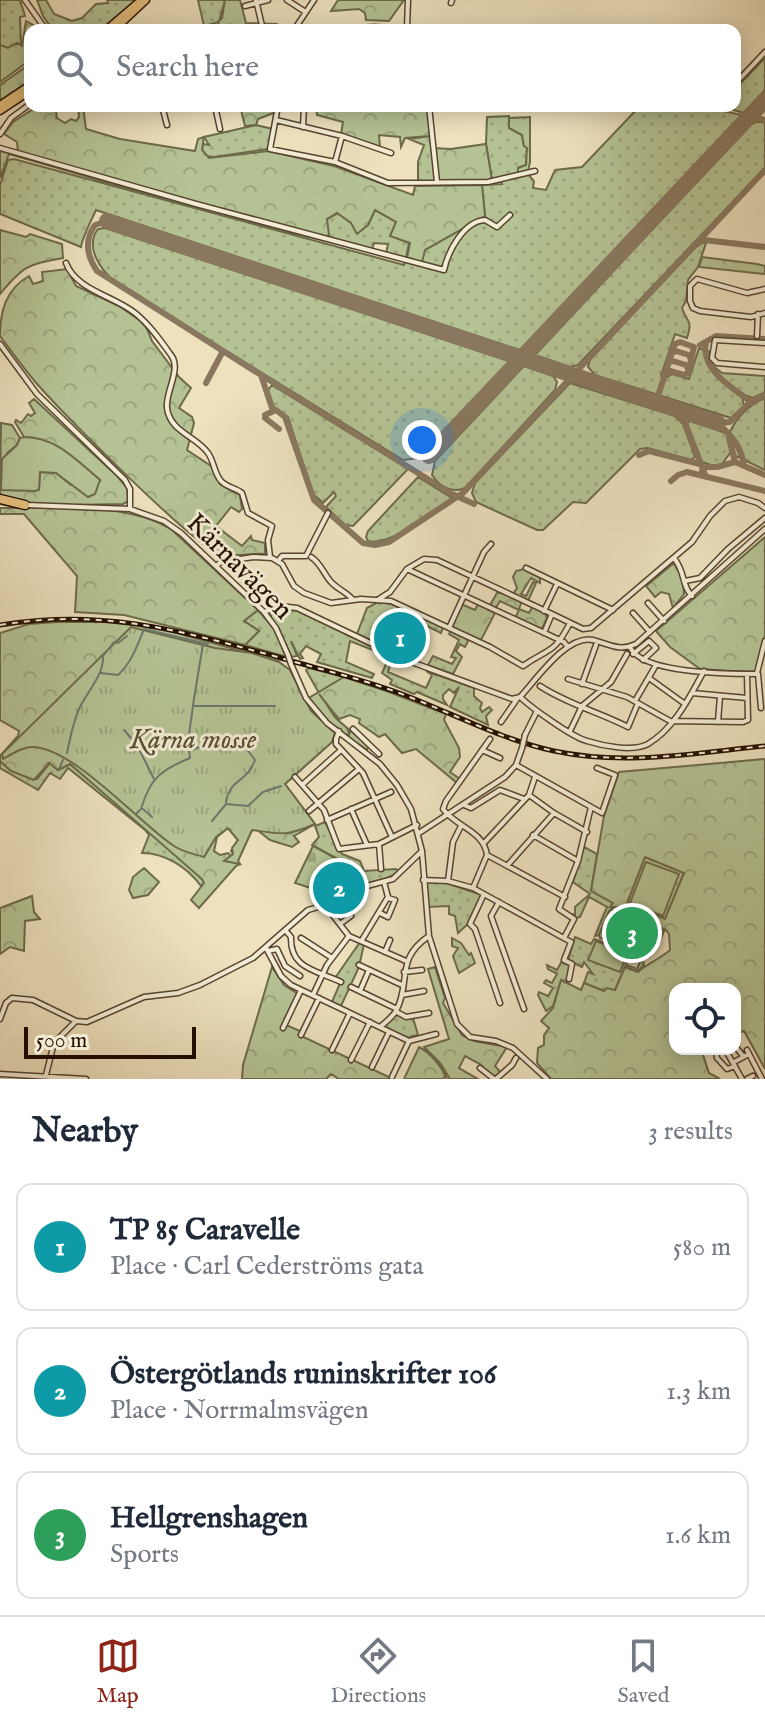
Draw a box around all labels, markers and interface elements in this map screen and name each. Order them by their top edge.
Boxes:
search box [24,24,741,112]
icon: search [52,46,96,90]
text: Search here [116,49,259,87]
your location [402,420,442,460]
street label: Kärnavägen [178,506,300,628]
pin: 1 [374,608,426,668]
park label: Kärna mosse [129,723,257,758]
pin: 2 [313,858,365,918]
pin: 3 [606,903,658,963]
map controls [669,983,741,1055]
button: locate [669,983,741,1055]
scale bar [24,1023,196,1059]
text: 500 m [36,1027,87,1055]
text: Nearby [32,1110,138,1153]
text: 3 results [648,1115,733,1148]
text: TP 85 Caravelle [110,1212,300,1250]
text: 1 [55,1231,65,1264]
text: 580 m [673,1231,731,1264]
text: Place · Carl Cederströms gata [110,1250,424,1283]
text: Östergötlands runinskrifter 106 [110,1356,497,1394]
text: 2 [54,1375,66,1408]
text: 1.3 km [666,1375,731,1408]
text: Place · Norrmalmsvägen [110,1394,369,1427]
text: Hellgrenshagen [110,1500,308,1538]
text: 3 [55,1519,65,1552]
text: 1.6 km [665,1519,731,1552]
text: Sports [110,1538,179,1571]
tab: Map [96,1634,140,1710]
tab: Directions [331,1634,426,1710]
tab: Saved [617,1634,669,1710]

